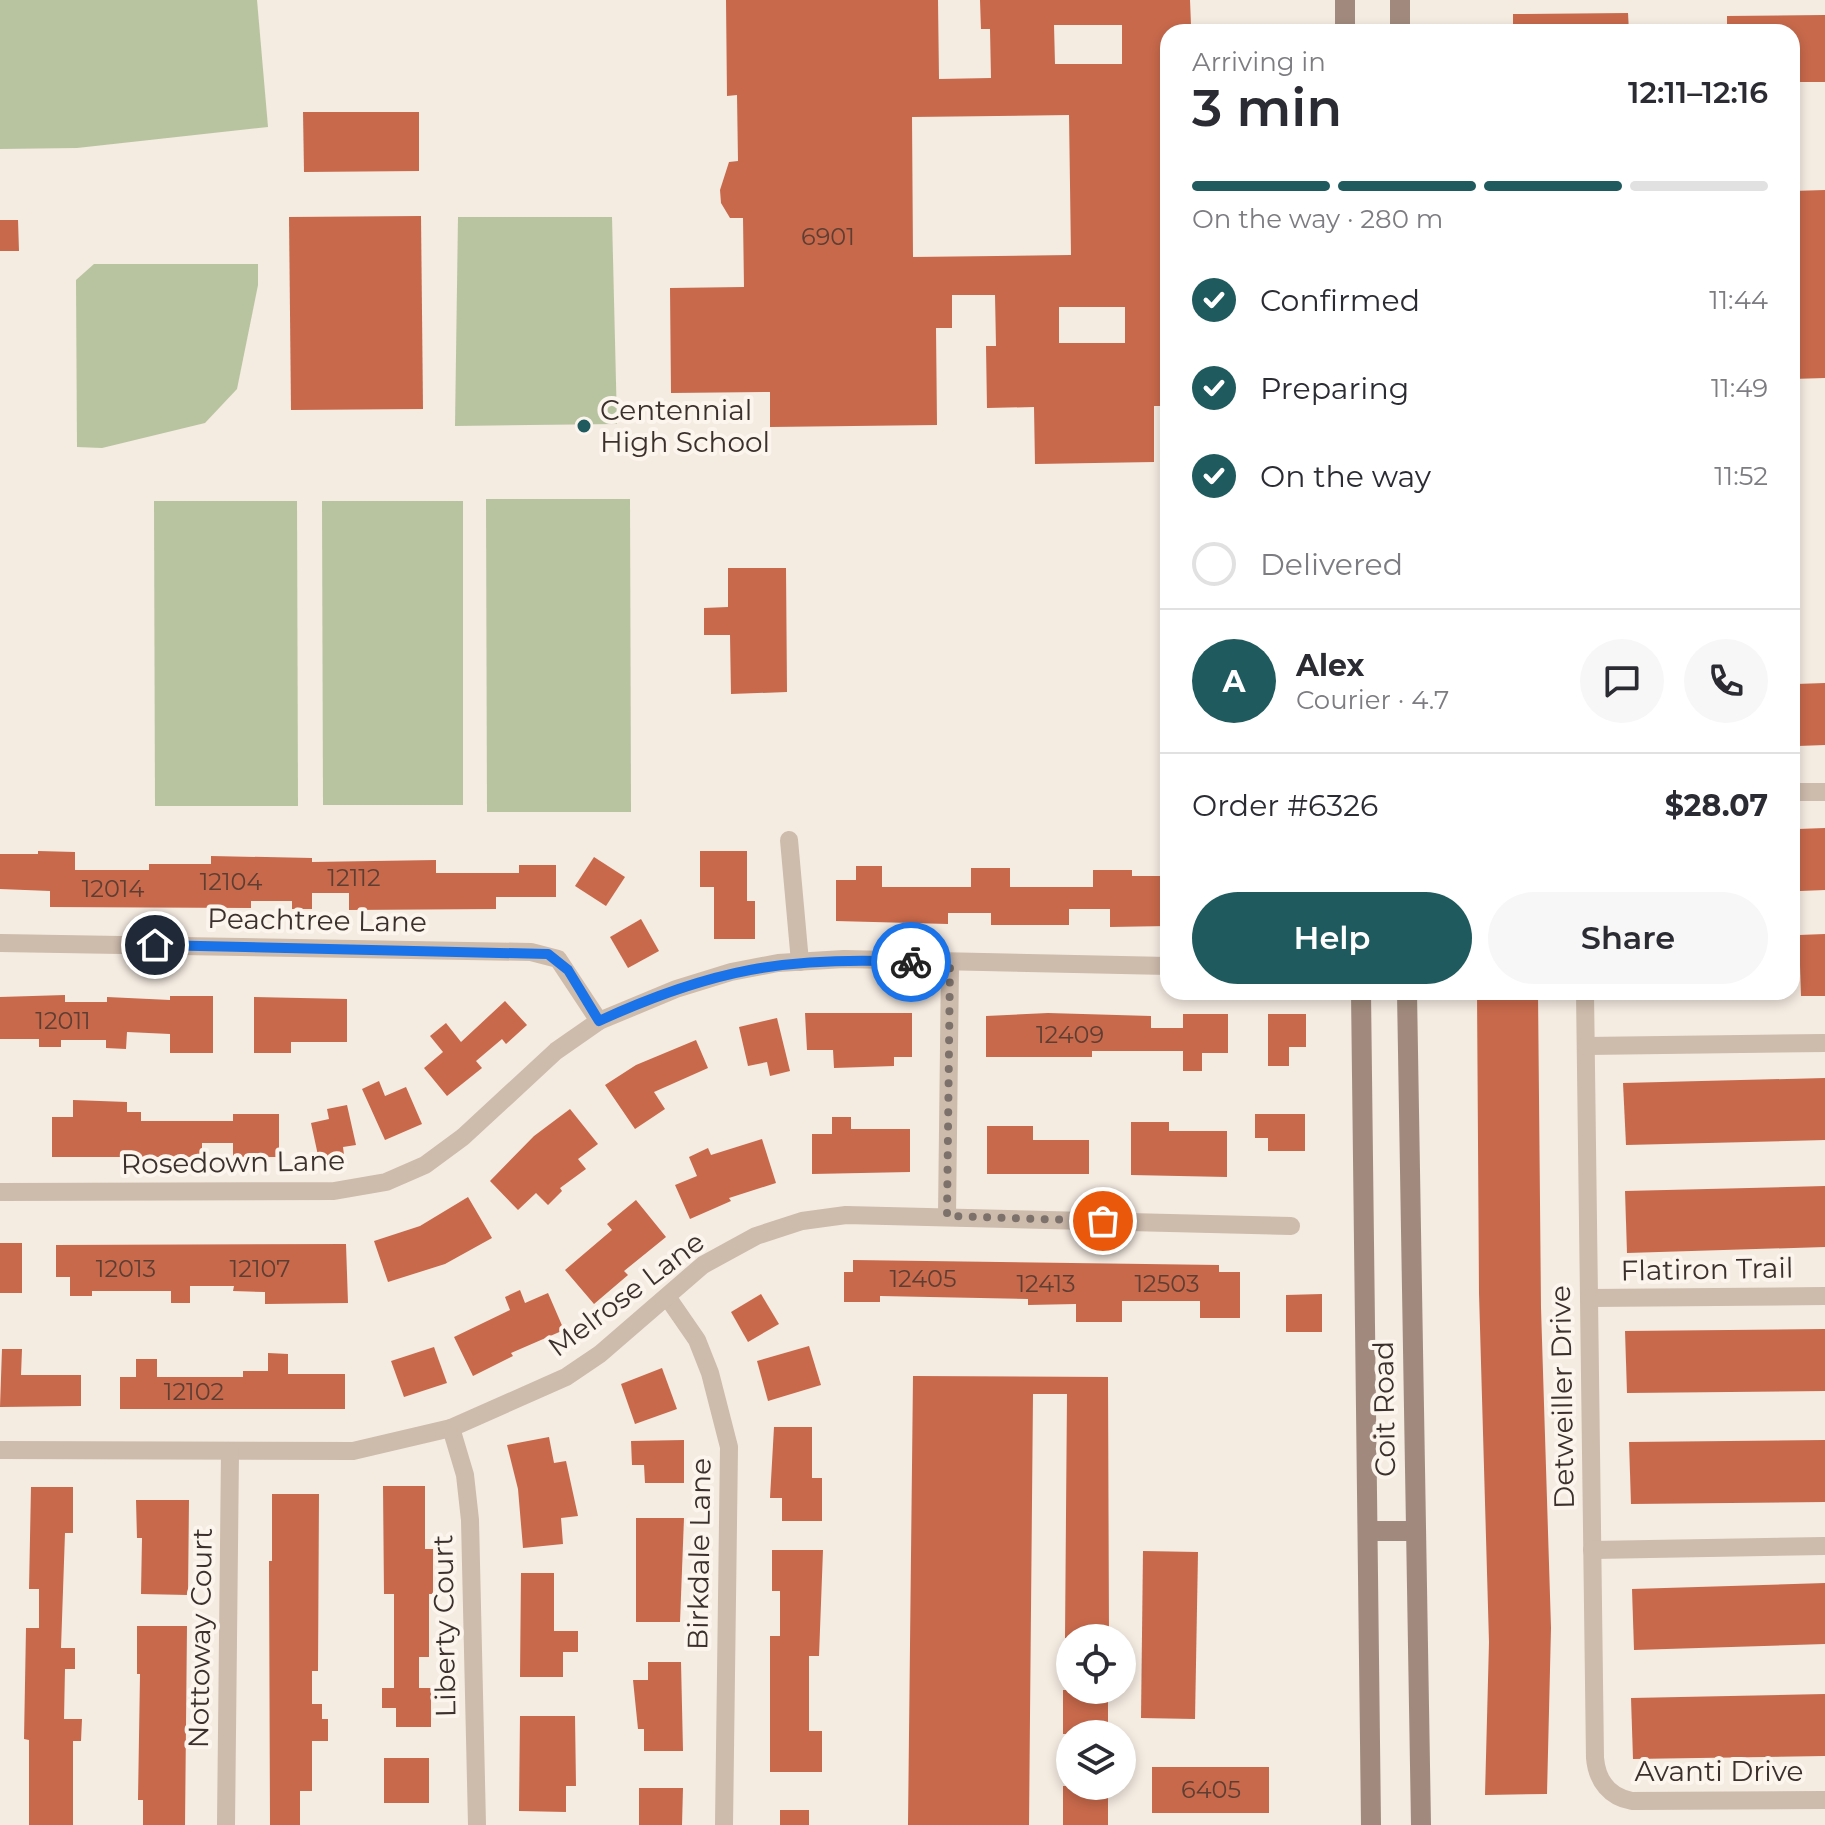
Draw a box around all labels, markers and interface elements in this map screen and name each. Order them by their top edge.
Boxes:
text: Arriving in [1192,46,1326,78]
text: 12:11–12:16 [1628,74,1768,111]
text: 3 min [1192,76,1342,139]
text: On the way · 280 m [1192,203,1443,235]
house number: 6901 [801,222,855,251]
icon: check [1192,278,1236,322]
text: Confirmed [1260,282,1420,319]
text: 11:44 [1709,284,1768,316]
icon: check [1192,366,1236,410]
text: Preparing [1260,370,1409,407]
text: 11:49 [1711,372,1768,404]
place label: Centennial High School [600,393,770,459]
marker: Centennial High School [575,417,593,435]
icon: check [1192,454,1236,498]
text: On the way [1260,458,1431,495]
text: 11:52 [1714,460,1768,492]
text: Delivered [1260,546,1403,583]
button: chat [1580,639,1664,723]
button: phone [1684,639,1768,723]
text: Alex [1296,647,1364,684]
text: A [1223,663,1245,700]
text: Courier · 4.7 [1296,684,1449,716]
text: Order #6326 [1192,787,1378,824]
text: $28.07 [1665,787,1768,824]
house number: 12112 [327,863,381,892]
house number: 12104 [200,867,262,896]
house number: 12014 [82,874,144,903]
button: Help [1192,892,1472,984]
button: Share [1488,892,1768,984]
street label: Peachtree Lane [207,901,427,939]
pin [121,911,189,979]
courier [871,922,951,1002]
icon: home [133,923,177,967]
icon: bike [889,940,933,984]
house number: 12011 [35,1006,91,1035]
house number: 12409 [1036,1020,1104,1049]
street label: Rosedown Lane [121,1143,345,1181]
pin [1069,1187,1137,1255]
icon: bag [1081,1199,1125,1243]
street label: Melrose Lane [541,1224,711,1364]
street label: Flatiron Trail [1620,1250,1794,1288]
house number: 12013 [96,1254,156,1283]
house number: 12107 [230,1254,290,1283]
house number: 12405 [889,1264,957,1293]
house number: 12413 [1016,1269,1076,1298]
house number: 12503 [1134,1269,1200,1298]
street label: Detweiller Drive [1543,1285,1581,1509]
street label: Coit Road [1366,1341,1402,1477]
house number: 12102 [164,1377,224,1406]
street label: Birkdale Lane [680,1458,718,1650]
street label: Nottoway Court [181,1528,219,1748]
street label: Liberty Court [425,1534,463,1718]
map controls [1056,1624,1136,1800]
button: locate [1056,1624,1136,1704]
button: layers [1056,1720,1136,1800]
street label: Avanti Drive [1635,1754,1804,1788]
house number: 6405 [1181,1775,1241,1804]

